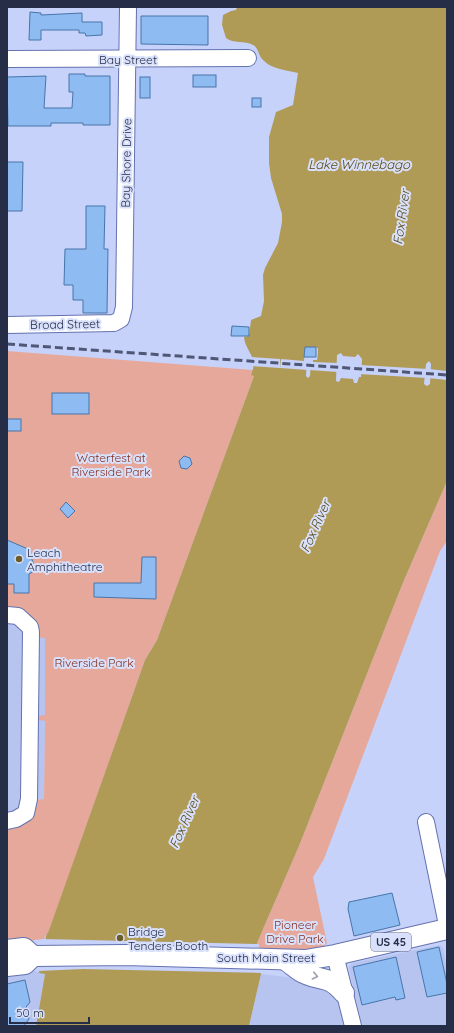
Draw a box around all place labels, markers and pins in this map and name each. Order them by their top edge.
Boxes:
place label: Leach Amphitheatre [27,545,103,574]
marker: Leach Amphitheatre [14,554,24,564]
place label: Bridge Tenders Booth [128,924,208,953]
marker: Bridge Tenders Booth [115,933,125,943]

